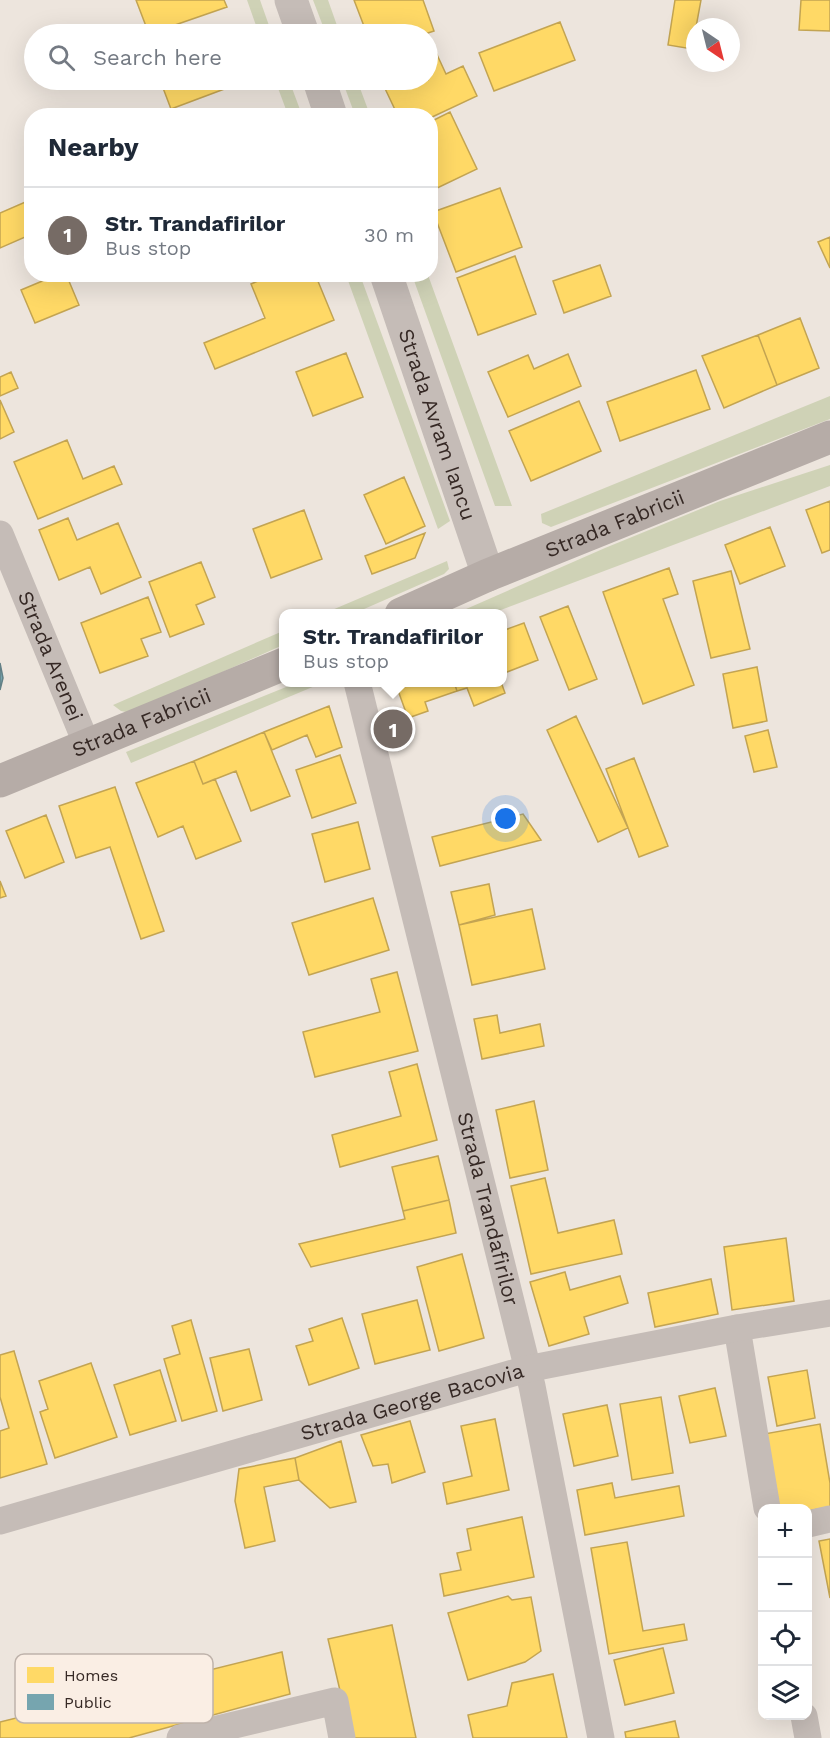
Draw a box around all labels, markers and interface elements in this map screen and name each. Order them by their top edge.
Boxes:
north arrow [686,18,740,72]
search box [24,24,438,90]
icon: search [45,41,78,74]
text: Search here [93,45,222,70]
text: Nearby [48,132,139,162]
text: Str. Trandafirilor [105,211,285,236]
text: 1 [63,223,72,247]
text: 30 m [364,223,414,247]
text: Bus stop [105,236,191,260]
street label: Strada Avram Iancu [393,325,482,523]
street label: Strada Fabricii [541,484,688,563]
street label: Strada Arenei [13,587,89,725]
popup [279,609,507,687]
text: Str. Trandafirilor [303,624,483,649]
text: Bus stop [303,649,389,673]
street label: Strada Fabricii [68,682,215,762]
pin: 1 [374,706,412,752]
your location [491,804,520,833]
street label: Strada Trandafirilor [452,1109,525,1309]
street label: Strada George Bacovia [298,1358,527,1446]
map controls [758,1504,812,1720]
button: + [758,1504,812,1558]
button: − [758,1558,812,1612]
button: locate [758,1612,812,1666]
legend [15,1654,213,1723]
text: Homes [64,1666,118,1685]
button: layers [758,1666,812,1720]
text: Public [64,1693,112,1712]

